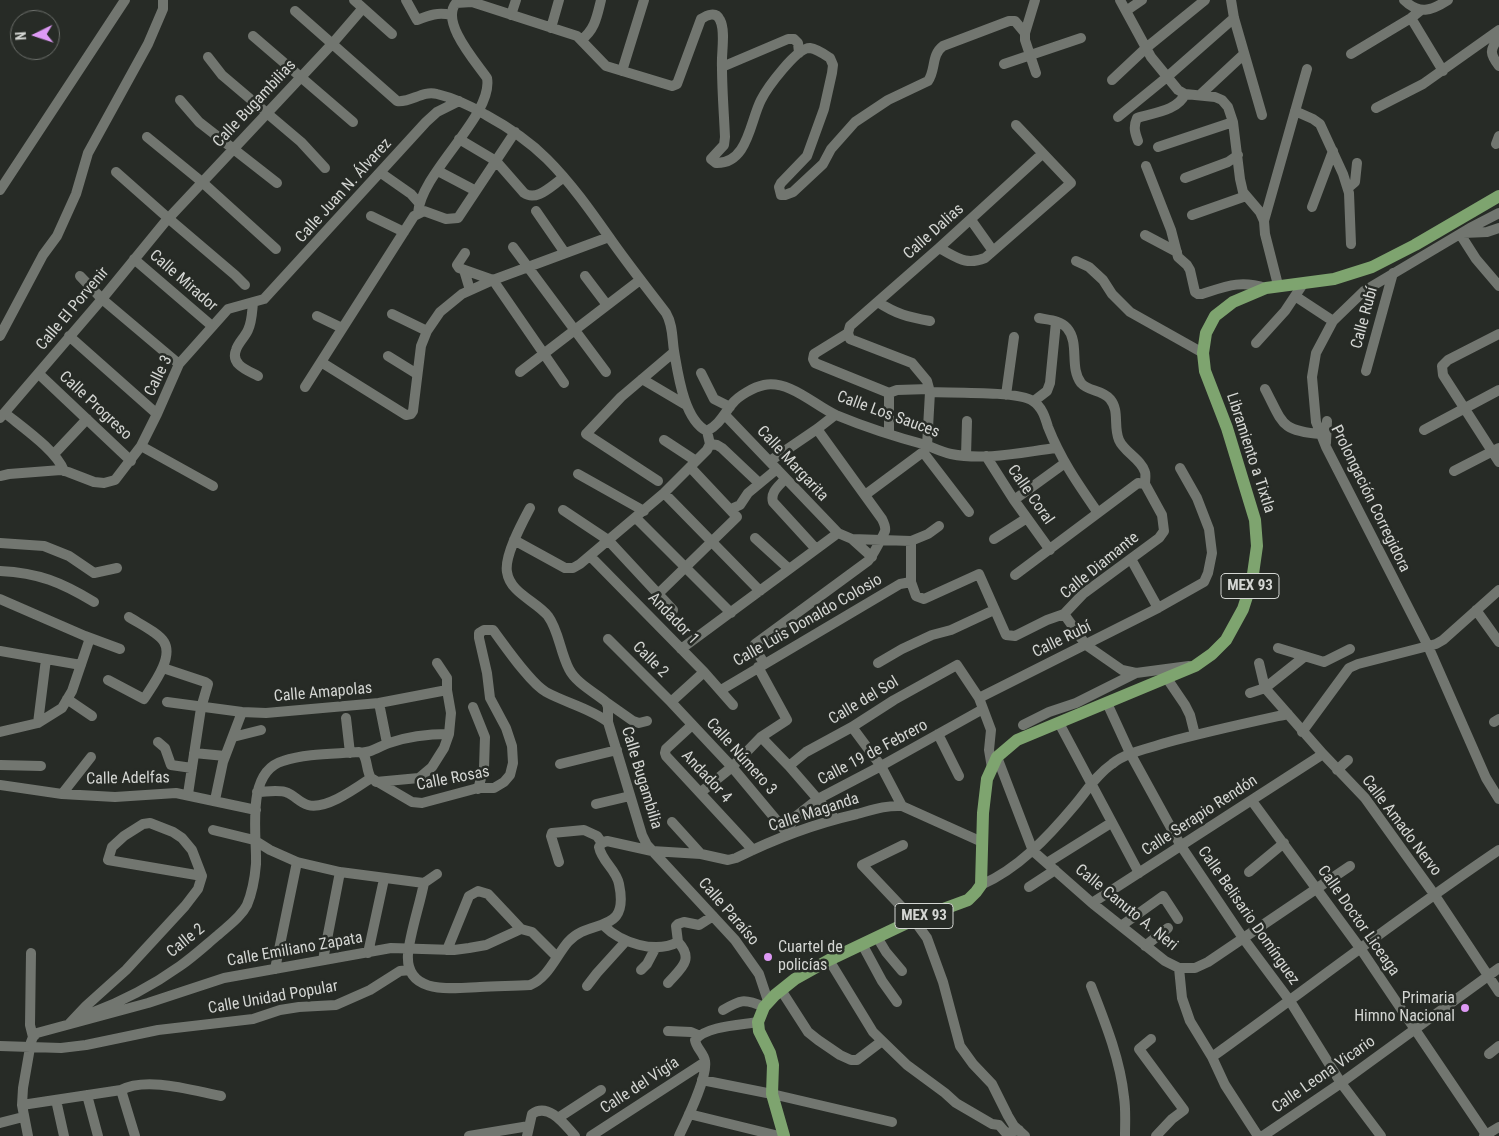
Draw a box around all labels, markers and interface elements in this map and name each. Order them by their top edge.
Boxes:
north arrow [10,10,60,60]
text: N [13,31,29,41]
street label: Calle Bugambilias [209,56,301,152]
street label: Calle Juan N. Álvarez [292,135,396,247]
street label: Calle Dalias [900,200,968,264]
street label: Calle Mirador [145,246,221,316]
street label: Calle El Porvenir [33,263,113,355]
street label: Calle Rubí [1348,285,1382,351]
street label: Calle 3 [141,352,177,400]
street label: Calle Progreso [55,368,135,444]
street label: Calle Los Sauces [834,388,942,442]
street label: Libramiento a Tixtla [1222,391,1278,515]
street label: Calle Margarita [752,422,832,506]
street label: Prolongación Corregidora [1326,422,1414,576]
street label: Calle Coral [1003,462,1057,528]
street label: Calle Diamante [1057,529,1143,603]
street label: Calle Luis Donaldo Colosio [730,571,886,671]
road number: MEX 93 [1221,574,1279,598]
street label: Andador 1 [644,589,702,649]
street label: Calle Rubí [1029,618,1095,662]
street label: Calle 2 [628,638,672,682]
street label: Calle del Sol [826,673,902,729]
street label: Calle Amapolas [273,679,373,707]
street label: Calle Número 3 [701,715,781,799]
street label: Calle 19 de Febrero [815,716,931,790]
street label: Calle Bugambilia [616,725,666,831]
street label: Andador 4 [677,747,735,807]
street label: Calle Rosas [415,763,491,795]
street label: Calle Adelfas [86,769,170,789]
street label: Calle Serapio Rendón [1139,771,1261,861]
street label: Calle Amado Nervo [1357,772,1445,880]
street label: Calle Maganda [766,789,862,837]
street label: Calle Belisario Domínguez [1193,843,1303,989]
street label: Calle Canuto A. Neri [1071,861,1181,955]
street label: Calle Doctor Liceaga [1313,862,1403,980]
street label: Calle Paraíso [694,874,762,950]
road number: MEX 93 [895,904,953,928]
street label: Calle 2 [163,920,209,962]
street label: Calle Emiliano Zapata [226,929,364,971]
place label: Cuartel de policías [778,938,843,976]
marker: Cuartel de policías [762,951,774,963]
street label: Calle Unidad Popular [207,977,339,1019]
place label: Primaria Himno Nacional [1354,989,1455,1027]
marker: Primaria Himno Nacional [1459,1002,1471,1014]
street label: Calle Leona Vicario [1269,1032,1379,1118]
street label: Calle del Vigía [597,1053,683,1119]

